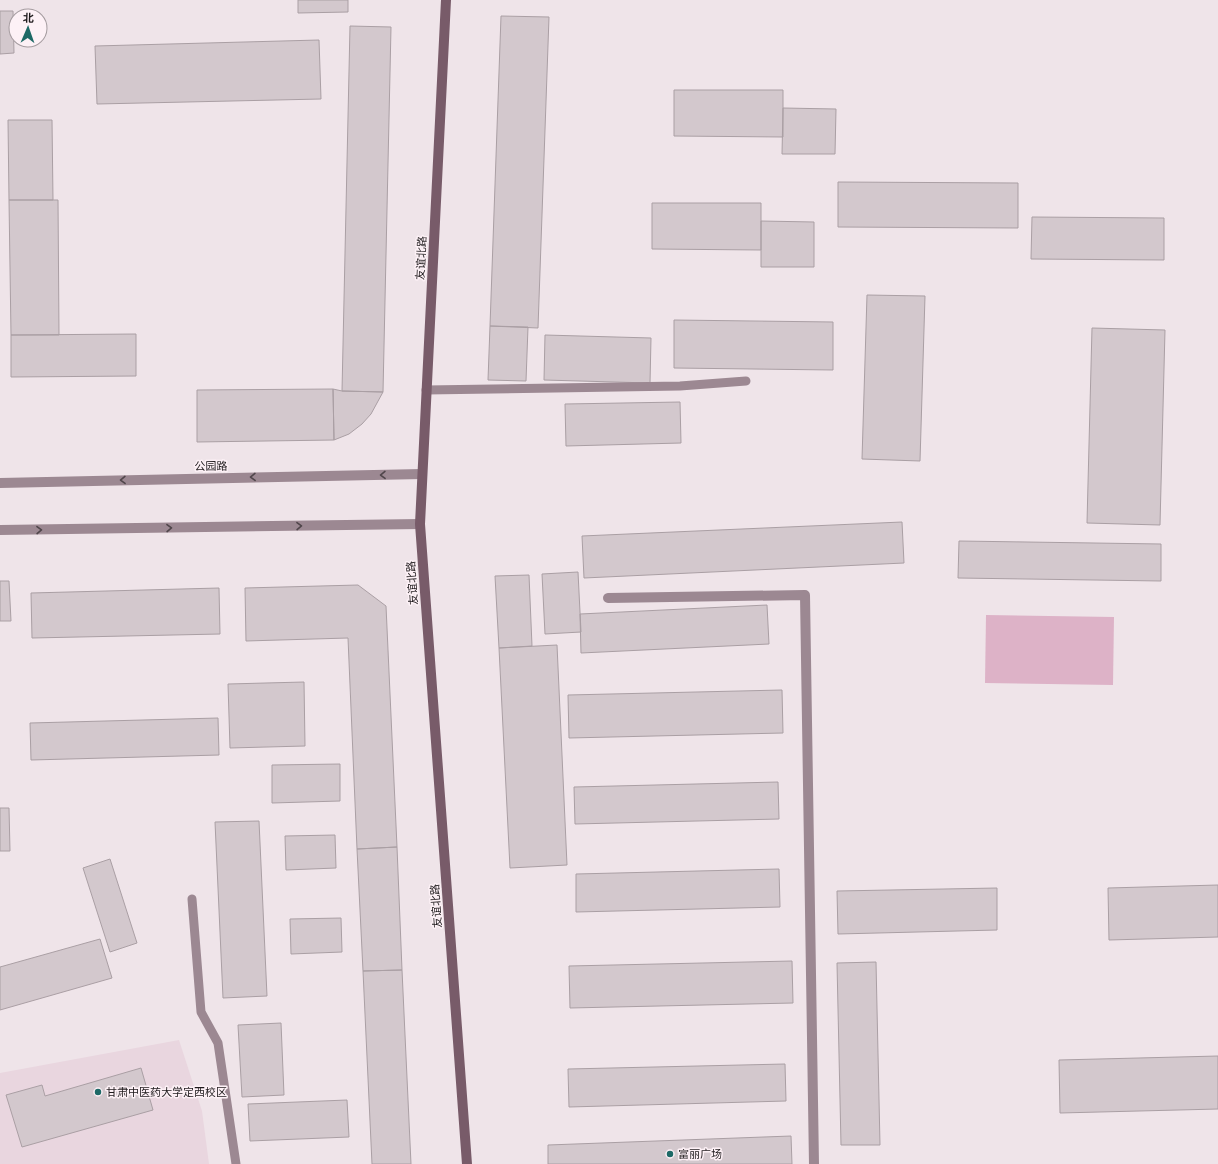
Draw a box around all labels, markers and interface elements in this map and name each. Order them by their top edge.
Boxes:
north arrow [8,8,48,48]
text: 北 [23,12,34,24]
street label: 友谊北路 [414,236,428,280]
street label: 公园路 [194,460,228,472]
one-way arrow [380,471,386,479]
one-way arrow [250,473,256,482]
one-way arrow [120,476,126,484]
one-way arrow [296,522,302,530]
one-way arrow [166,524,172,532]
one-way arrow [36,526,42,534]
street label: 友谊北路 [404,561,420,605]
street label: 友谊北路 [428,884,444,928]
place label: 甘肃中医药大学定西校区 [106,1086,227,1098]
marker: 甘肃中医药大学定西校区 [93,1087,103,1097]
place label: 富丽广场 [678,1148,722,1160]
marker: 富丽广场 [665,1149,675,1159]

